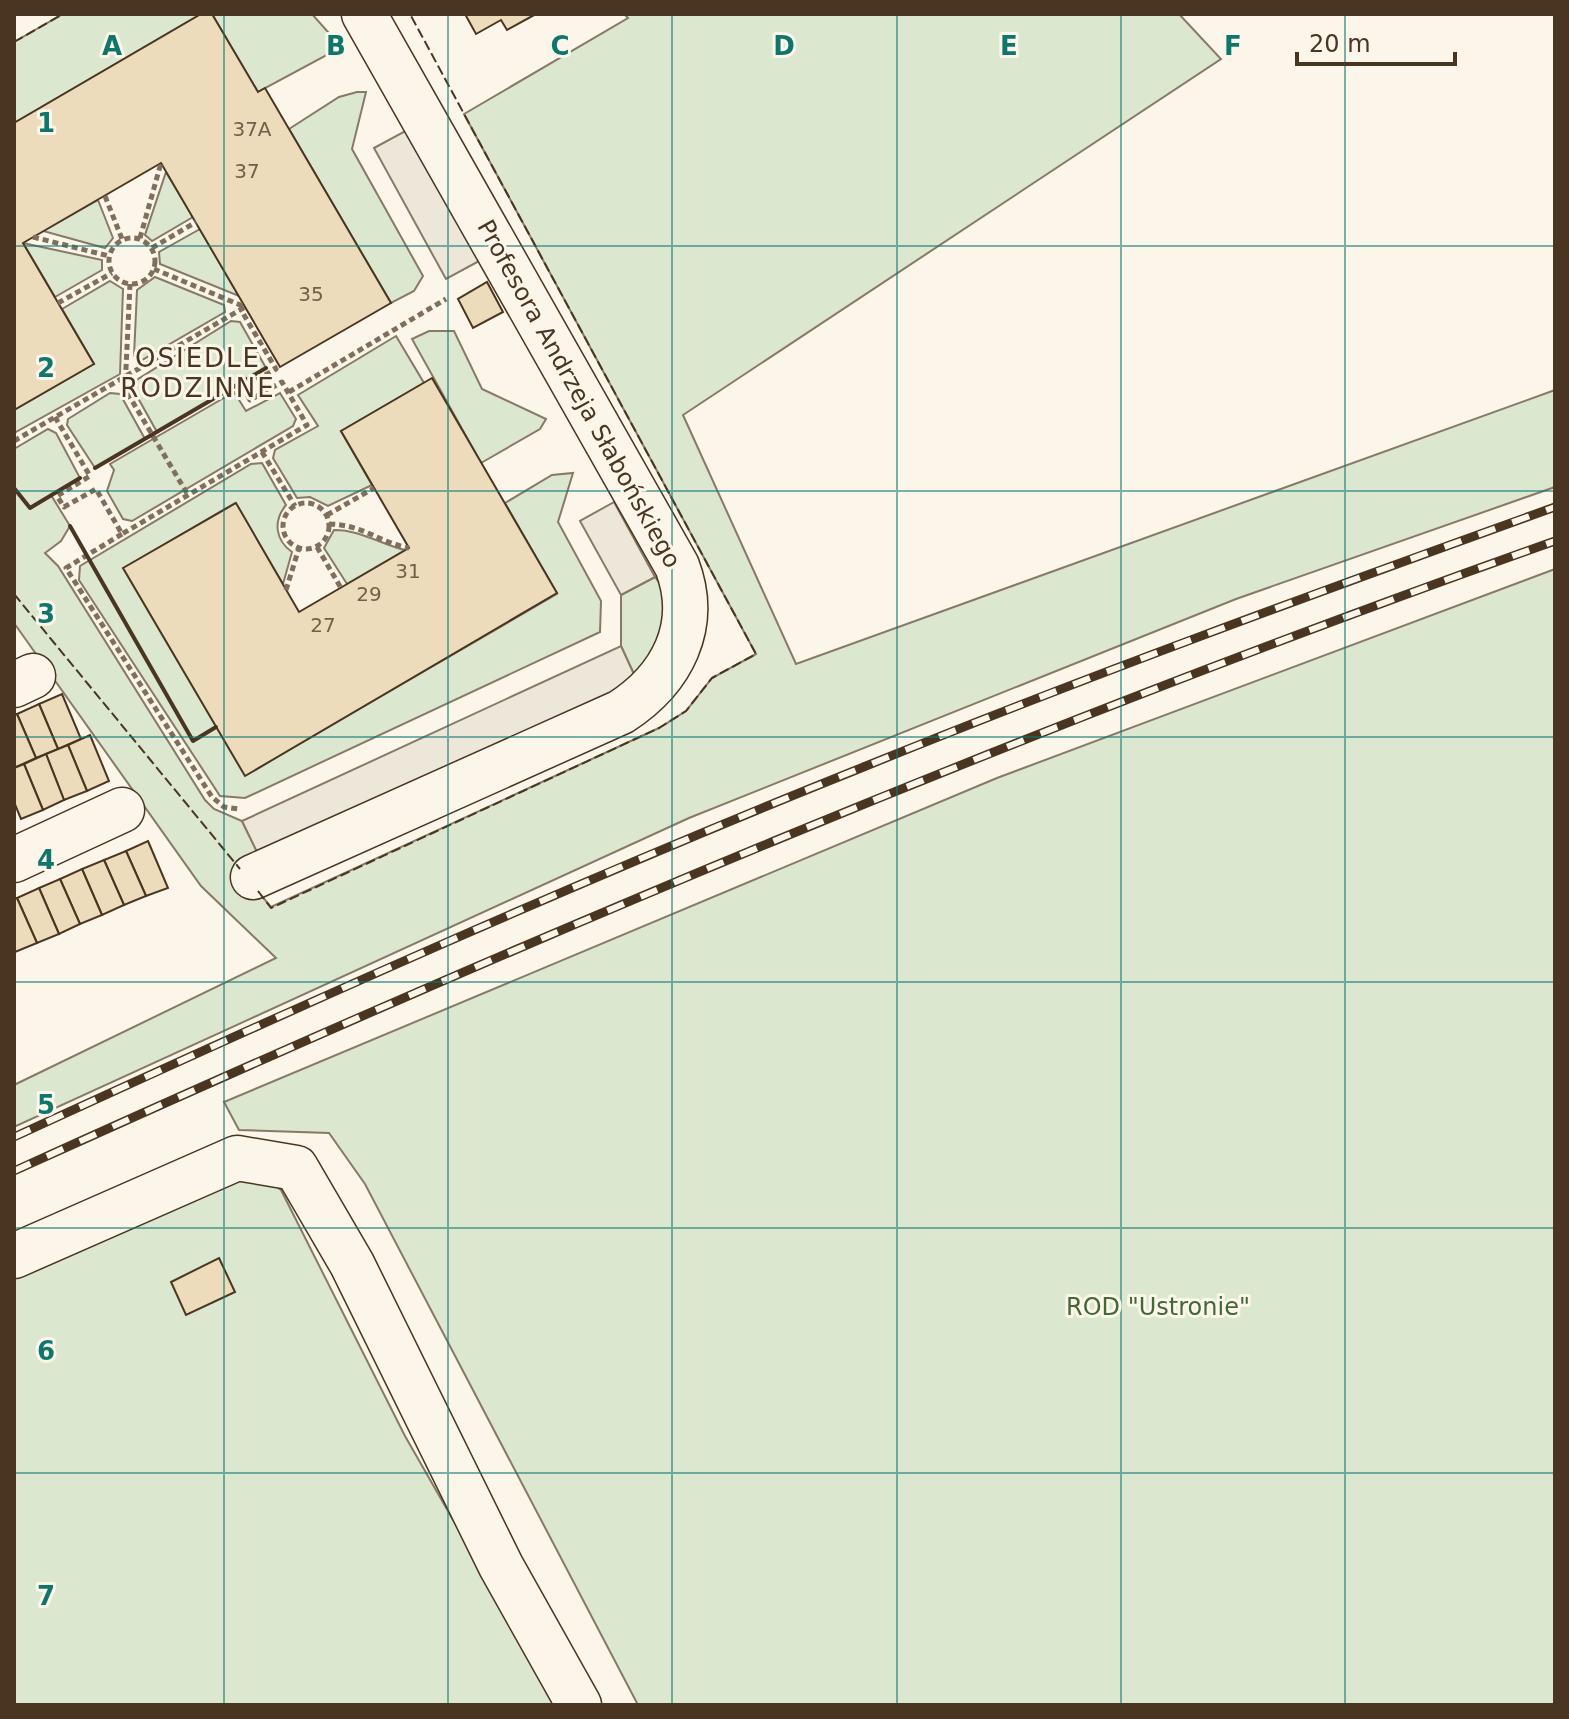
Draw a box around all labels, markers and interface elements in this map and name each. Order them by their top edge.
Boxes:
scale bar [1297,16,1455,66]
text: 20 m [1309,30,1371,58]
text: A [102,31,122,61]
text: B [326,31,346,61]
text: C [550,31,570,61]
text: D [773,31,795,61]
text: E [1000,31,1018,61]
text: F [1224,31,1242,61]
text: 1 [37,108,55,138]
house number: 37A [232,117,272,141]
house number: 37 [234,159,260,183]
street label: Profesora Andrzeja Słabońskiego [471,215,687,573]
house number: 35 [298,282,324,306]
district label: OSIEDLE RODZINNE [120,343,276,403]
text: 2 [37,353,55,383]
house number: 31 [395,559,421,583]
house number: 29 [356,582,382,606]
text: 3 [37,599,55,629]
house number: 27 [310,613,336,637]
text: 4 [37,845,55,875]
text: 5 [37,1090,55,1120]
park label: ROD "Ustronie" [1066,1293,1250,1321]
text: 6 [37,1336,55,1366]
text: 7 [37,1581,55,1611]

